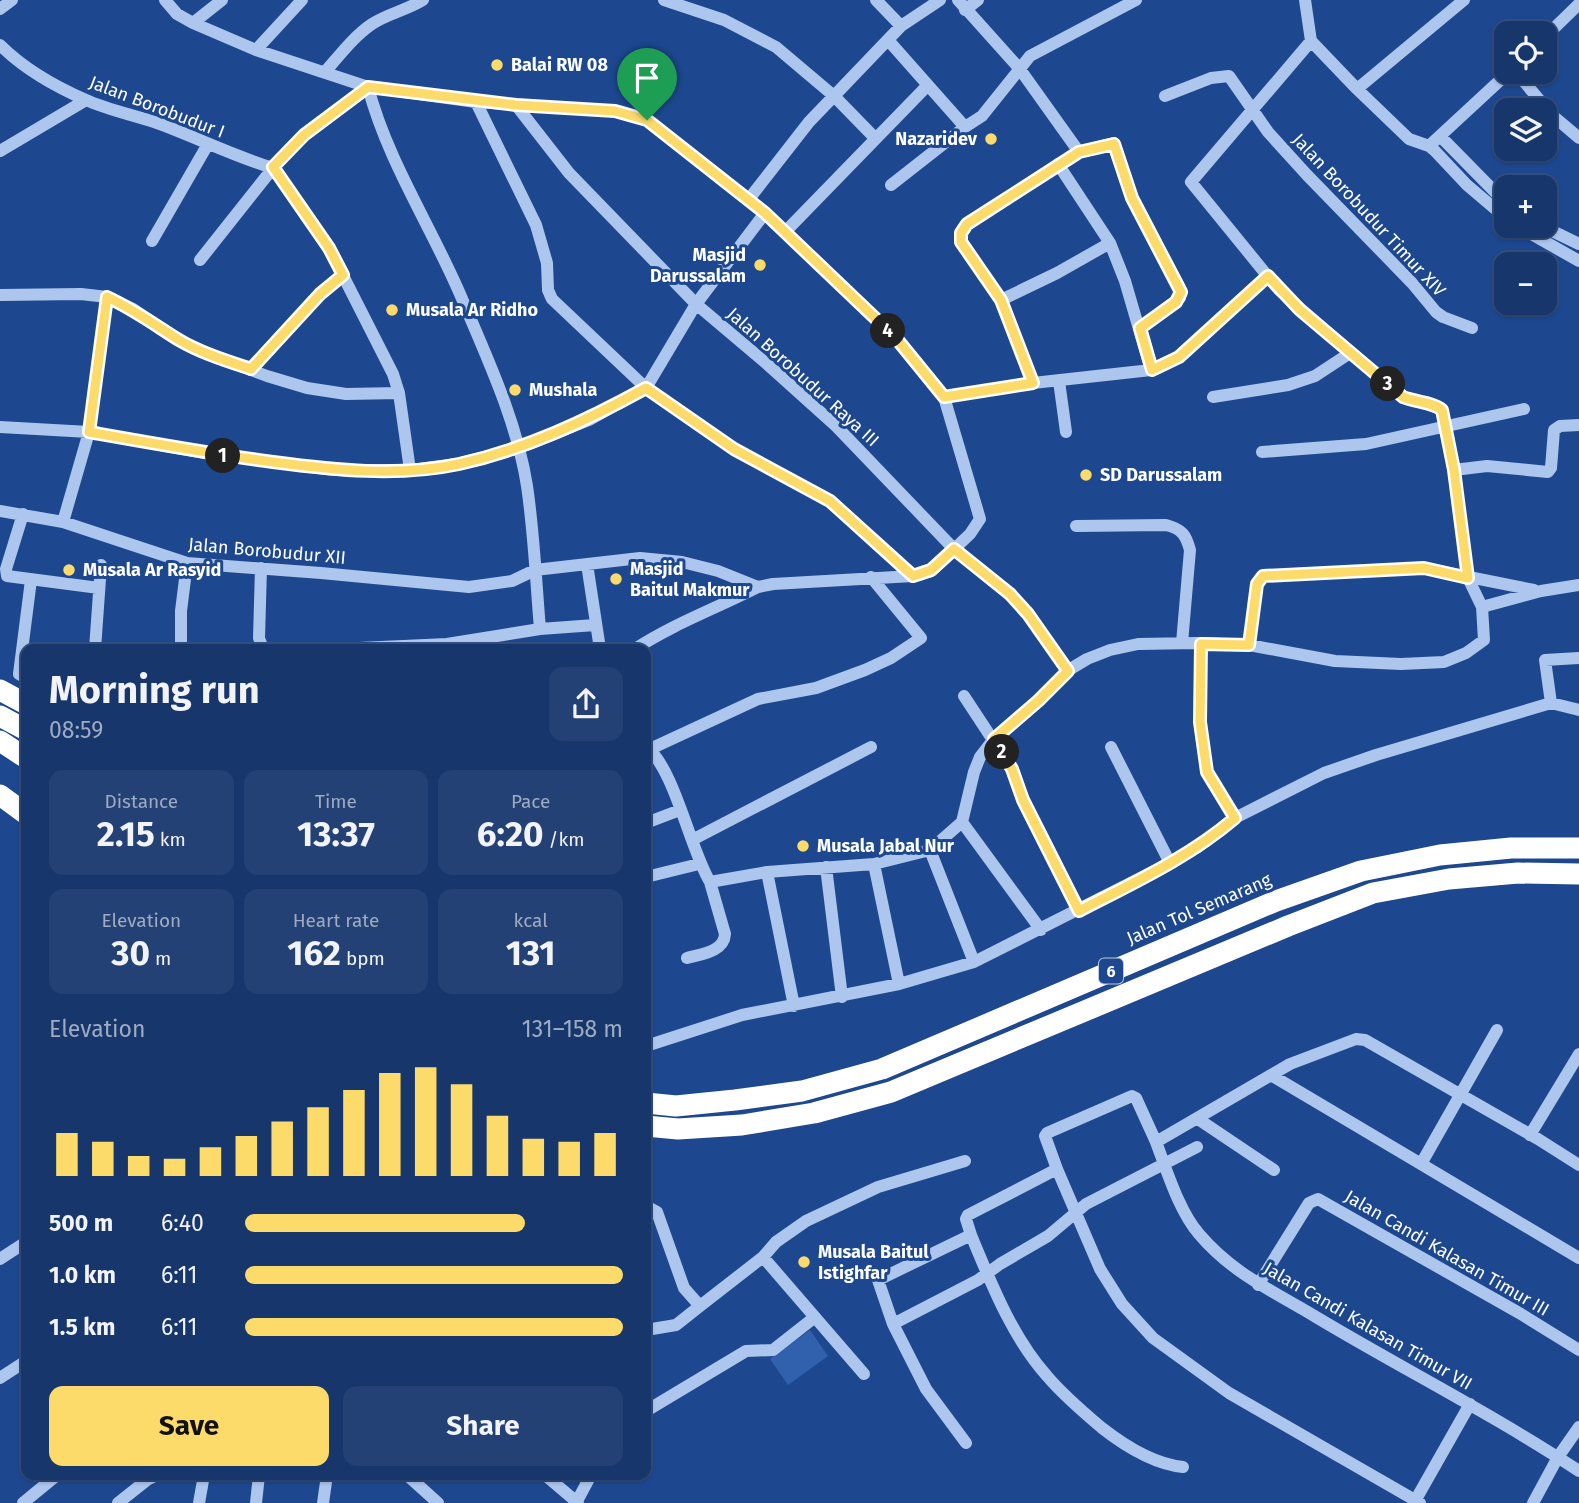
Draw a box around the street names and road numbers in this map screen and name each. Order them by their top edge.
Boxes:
street label: Jalan Borobudur I [86,71,228,143]
street label: Jalan Borobudur Timur XIV [1288,129,1450,301]
street label: Jalan Borobudur Raya III [722,303,884,451]
street label: Jalan Borobudur XII [187,533,347,569]
street label: Jalan Tol Semarang [1123,868,1275,949]
road number: 6 [1099,959,1123,984]
street label: Jalan Candi Kalasan Timur III [1341,1185,1553,1321]
street label: Jalan Candi Kalasan Timur VII [1260,1257,1476,1395]

